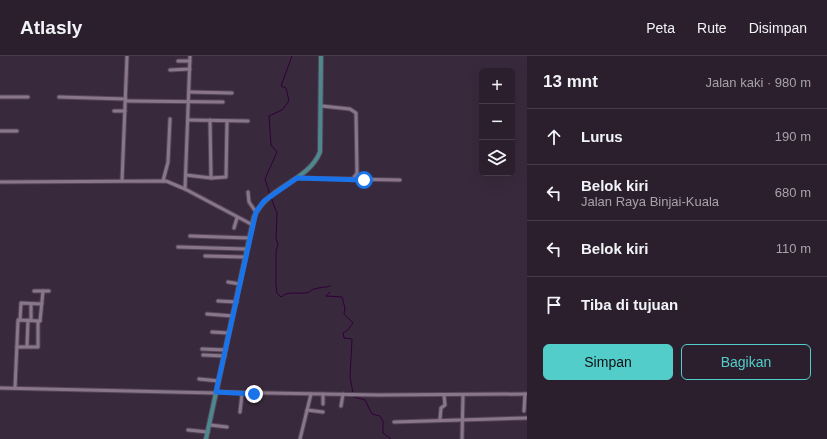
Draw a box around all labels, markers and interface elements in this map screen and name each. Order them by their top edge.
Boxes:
text: Atlasly [20,17,82,38]
text: Peta [646,20,675,36]
text: Rute [697,20,727,36]
text: Disimpan [749,20,807,36]
map controls [479,68,515,176]
button: + [479,68,515,104]
text: 13 mnt [543,72,598,91]
text: Jalan kaki · 980 m [706,75,811,90]
button: − [479,104,515,140]
icon: ahead [543,126,565,148]
text: Lurus [581,128,623,145]
text: 190 m [775,129,811,144]
button: layers [479,140,515,176]
route start [355,171,373,189]
text: Belok kiri [581,177,649,194]
icon: left [543,182,565,204]
text: 680 m [775,185,811,200]
text: Jalan Raya Binjai-Kuala [581,194,719,209]
icon: left [543,238,565,260]
text: Belok kiri [581,240,649,257]
text: 110 m [776,241,811,256]
icon: arrive [543,294,565,316]
text: Tiba di tujuan [581,296,678,313]
button: Simpan [543,344,673,380]
button: Bagikan [681,344,811,380]
route end [245,385,263,403]

